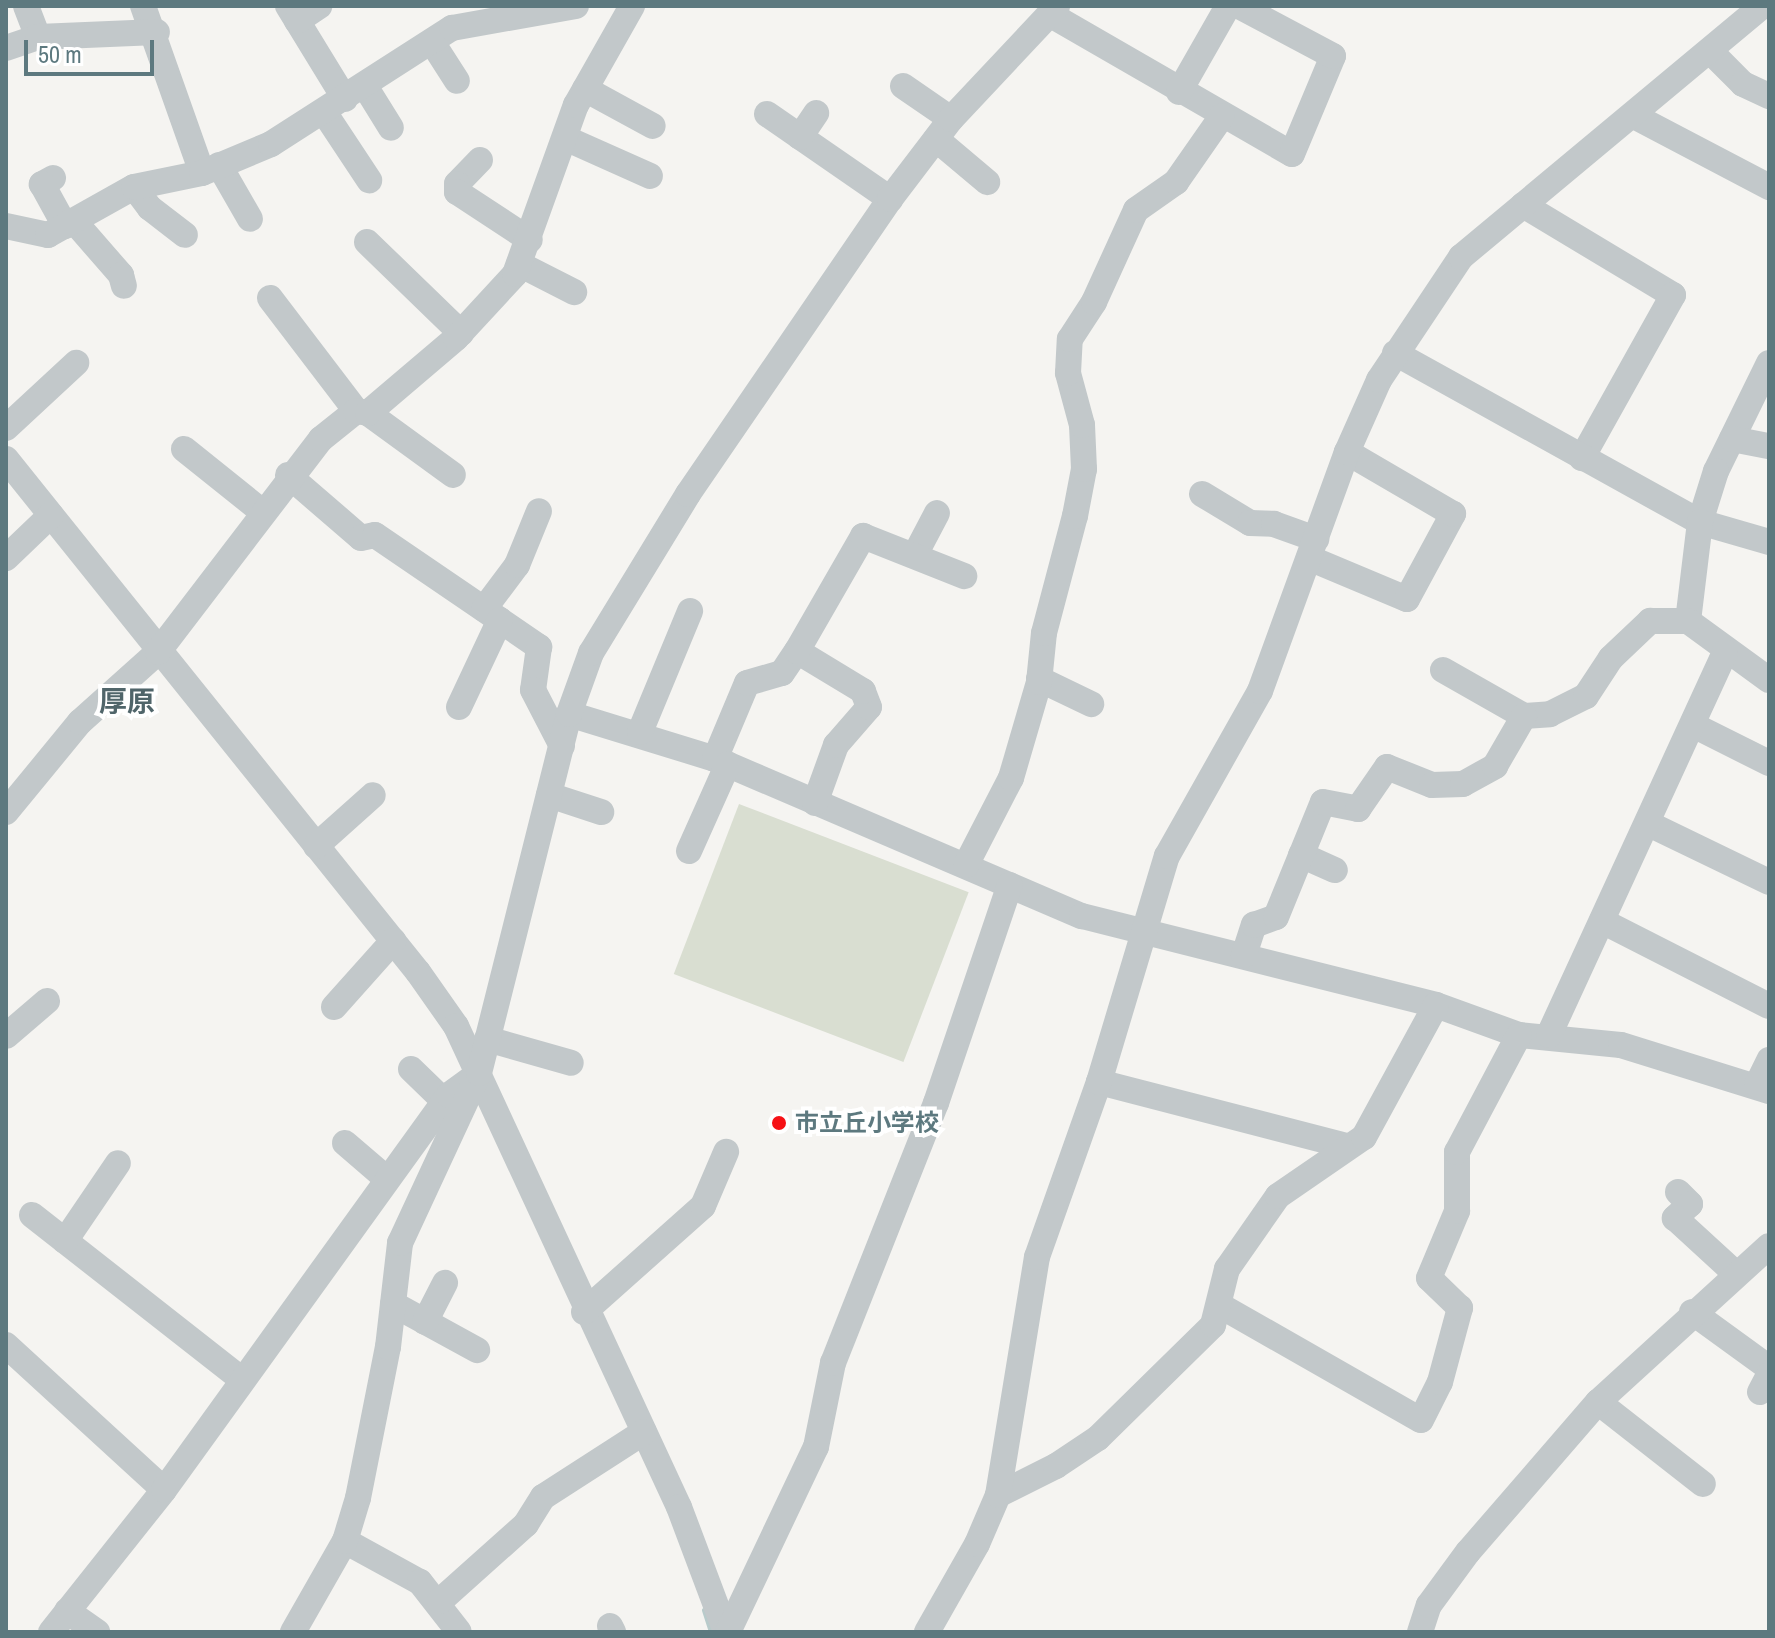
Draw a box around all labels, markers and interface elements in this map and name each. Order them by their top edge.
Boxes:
scale bar [28,24,158,74]
text: 50 m [38,38,82,70]
district label: 厚原 [99,684,155,718]
place label: 市立丘小学校 [795,1109,939,1137]
marker: 市立丘小学校 [770,1114,788,1132]

